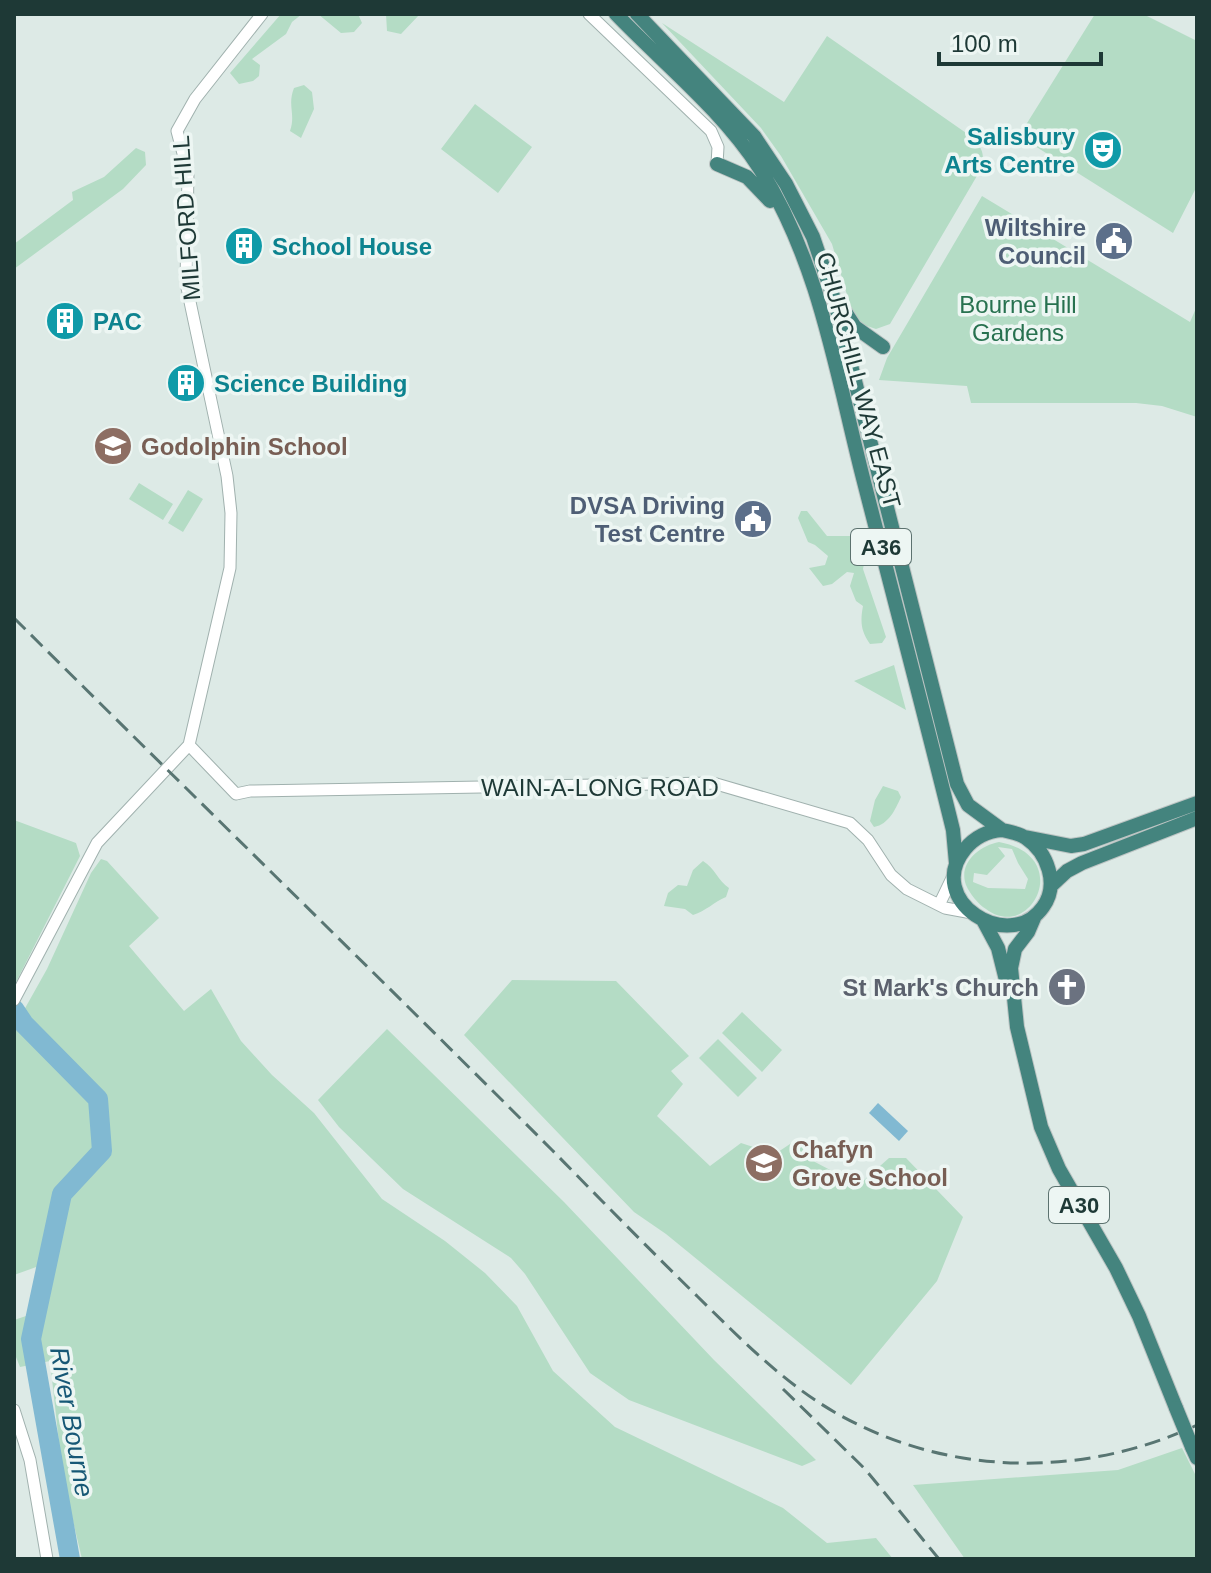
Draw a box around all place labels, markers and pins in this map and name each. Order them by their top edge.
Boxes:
place label: Salisbury Arts Centre [944,123,1076,178]
theatre icon: Salisbury Arts Centre [1082,129,1124,171]
place label: Wiltshire Council [985,214,1086,269]
public building icon: Wiltshire Council [1093,220,1135,262]
building icon: School House [223,225,265,267]
place label: School House [272,233,432,260]
building icon: PAC [44,300,86,342]
place label: PAC [93,308,142,335]
building icon: Science Building [165,362,207,404]
place label: Science Building [214,370,407,397]
school or university icon: Godolphin School [92,425,134,467]
place label: Godolphin School [141,433,348,460]
place label: DVSA Driving Test Centre [570,492,725,547]
public building icon: DVSA Driving Test Centre [732,498,774,540]
church icon: St Mark's Church [1046,966,1088,1008]
place label: St Mark's Church [843,974,1039,1001]
place label: Chafyn Grove School [792,1136,948,1191]
school or university icon: Chafyn Grove School [743,1142,785,1184]

